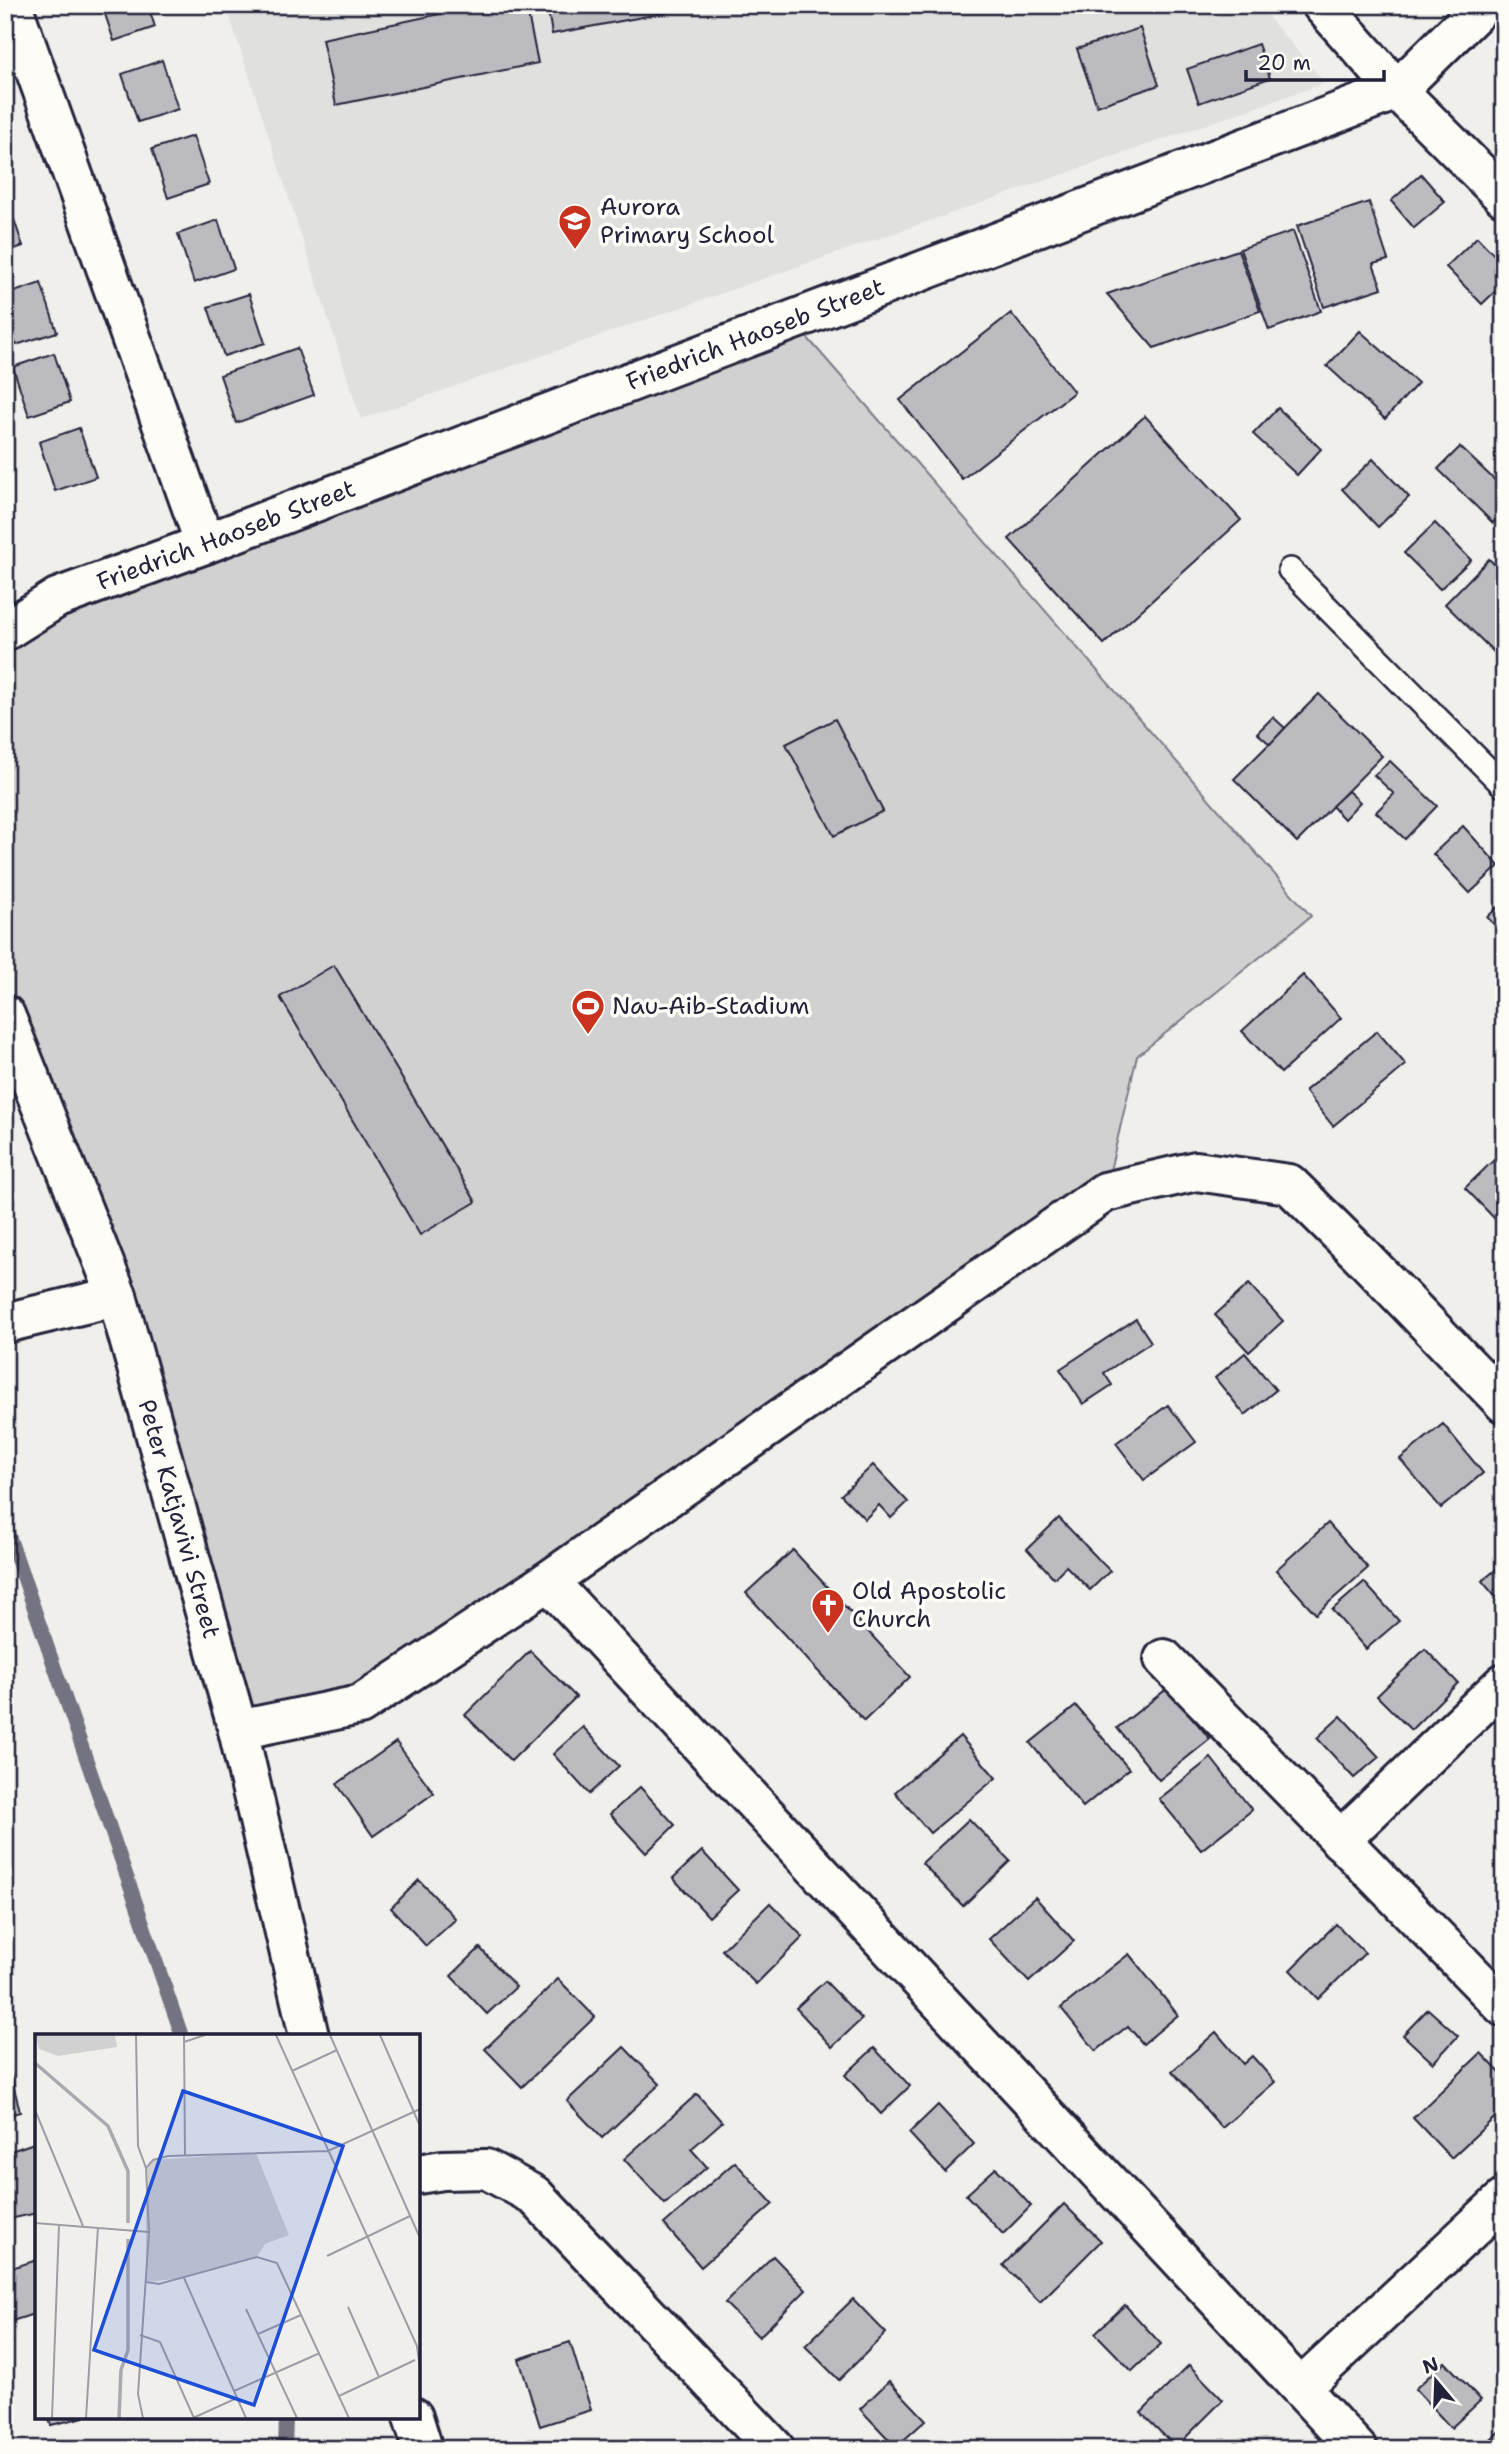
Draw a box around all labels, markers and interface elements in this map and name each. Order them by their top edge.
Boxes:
scale bar [1246,38,1385,82]
text: 20 m [1257,49,1311,77]
place label: Aurora Primary School [600,191,775,251]
school or university icon: Aurora Primary School [556,202,594,251]
street label: Friedrich Haoseb Street [622,271,889,398]
street label: Friedrich Haoseb Street [92,472,360,598]
sports icon: Nau-Aib-Stadium [569,987,607,1036]
place label: Nau-Aib-Stadium [612,990,810,1022]
street label: Peter Katjavivi Street [131,1396,228,1642]
place label: Old Apostolic Church [852,1575,1006,1635]
church icon: Old Apostolic Church [809,1586,847,1635]
inset map [35,2034,420,2419]
north arrow [1400,2346,1470,2416]
text: N [1419,2351,1442,2380]

